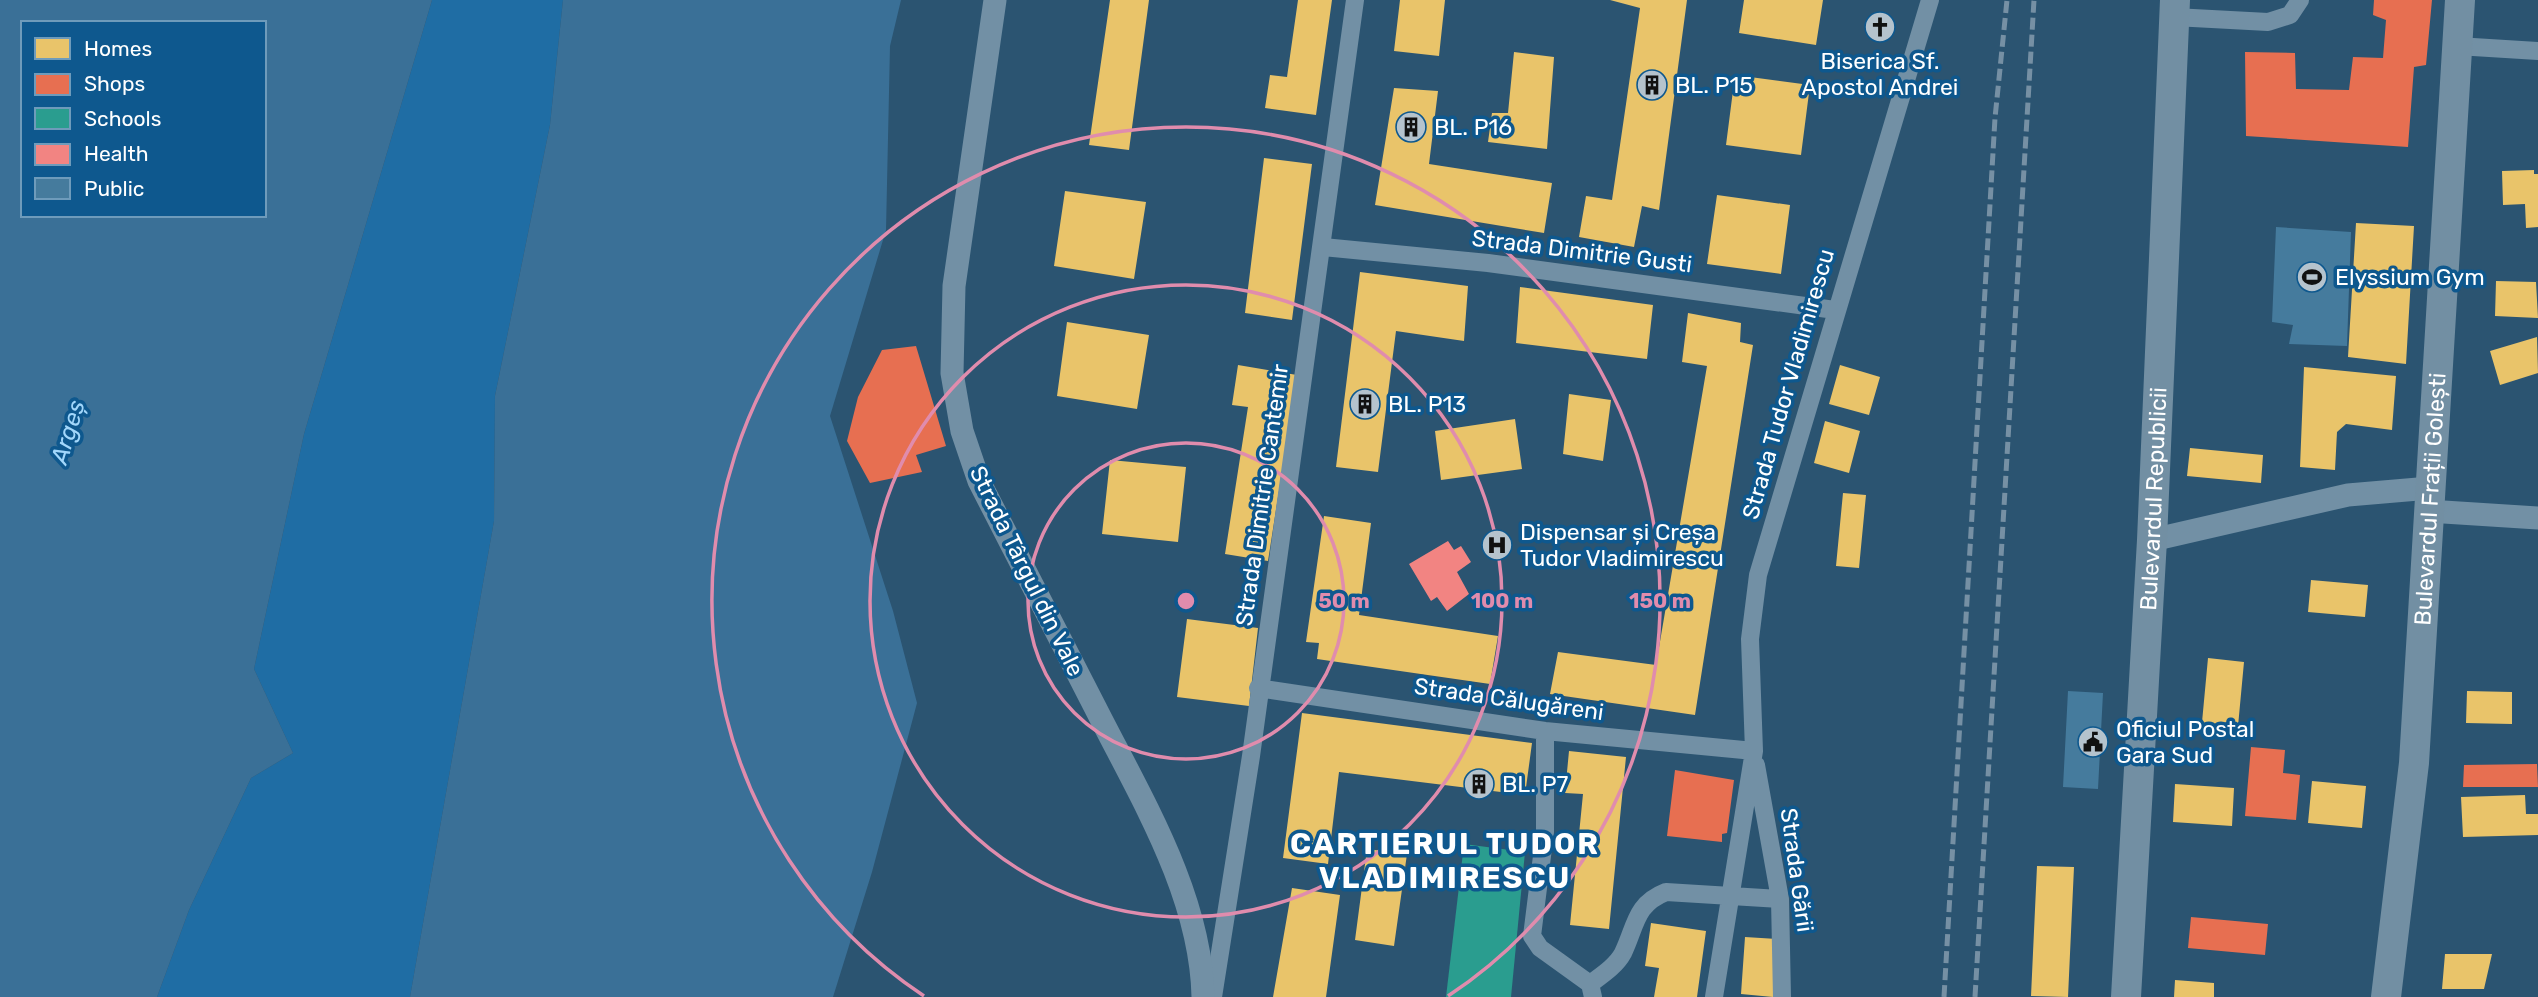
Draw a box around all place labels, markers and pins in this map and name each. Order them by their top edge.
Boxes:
church icon: Biserica Sf. Apostol Andrei [1863,10,1897,44]
place label: Biserica Sf. Apostol Andrei [1802,47,1958,101]
building icon: BL. P15 [1635,68,1669,102]
place label: BL. P15 [1675,71,1753,99]
building icon: BL. P16 [1394,110,1428,144]
place label: BL. P16 [1434,113,1512,141]
sports icon: Elyssium Gym [2295,260,2329,294]
place label: Elyssium Gym [2335,263,2485,291]
building icon: BL. P13 [1348,387,1382,421]
place label: BL. P13 [1388,390,1466,418]
place label: Dispensar și Creșa Tudor Vladimirescu [1520,518,1724,572]
hospital icon: Dispensar și Creșa Tudor Vladimirescu [1480,528,1514,562]
centre of rings [1174,589,1198,613]
place label: Oficiul Postal Gara Sud [2116,715,2254,769]
public building icon: Oficiul Postal Gara Sud [2076,725,2110,759]
building icon: BL. P7 [1462,767,1496,801]
place label: BL. P7 [1502,770,1569,798]

